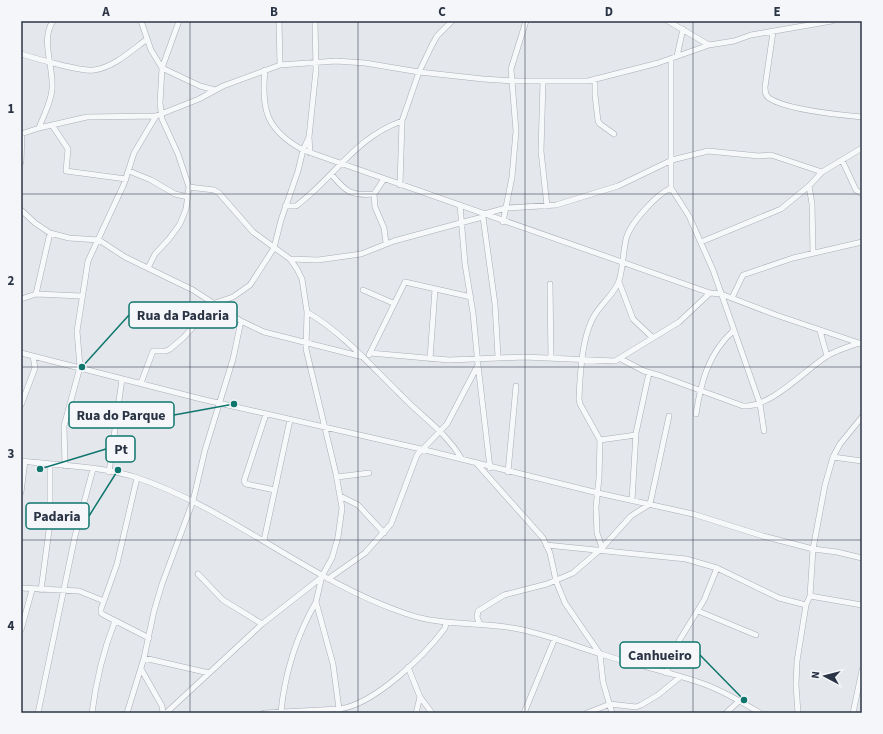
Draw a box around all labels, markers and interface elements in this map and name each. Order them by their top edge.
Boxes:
text: A [101,3,110,21]
text: B [270,3,278,21]
text: C [438,3,446,21]
text: D [605,3,613,21]
text: E [773,3,781,21]
text: 1 [8,100,15,118]
text: 2 [8,272,15,290]
callout: Rua da Padaria [129,302,237,328]
text: Rua da Padaria [137,306,229,326]
callout: Rua do Parque [69,402,174,428]
text: Rua do Parque [76,406,166,426]
callout: Pt [106,436,135,462]
text: Pt [114,440,128,460]
text: 3 [8,445,15,463]
callout: Padaria [26,503,89,529]
text: Padaria [33,507,81,527]
text: 4 [8,617,15,635]
callout: Canhueiro [620,642,700,668]
text: Canhueiro [628,646,692,666]
north arrow [805,656,845,696]
text: N [808,670,823,679]

